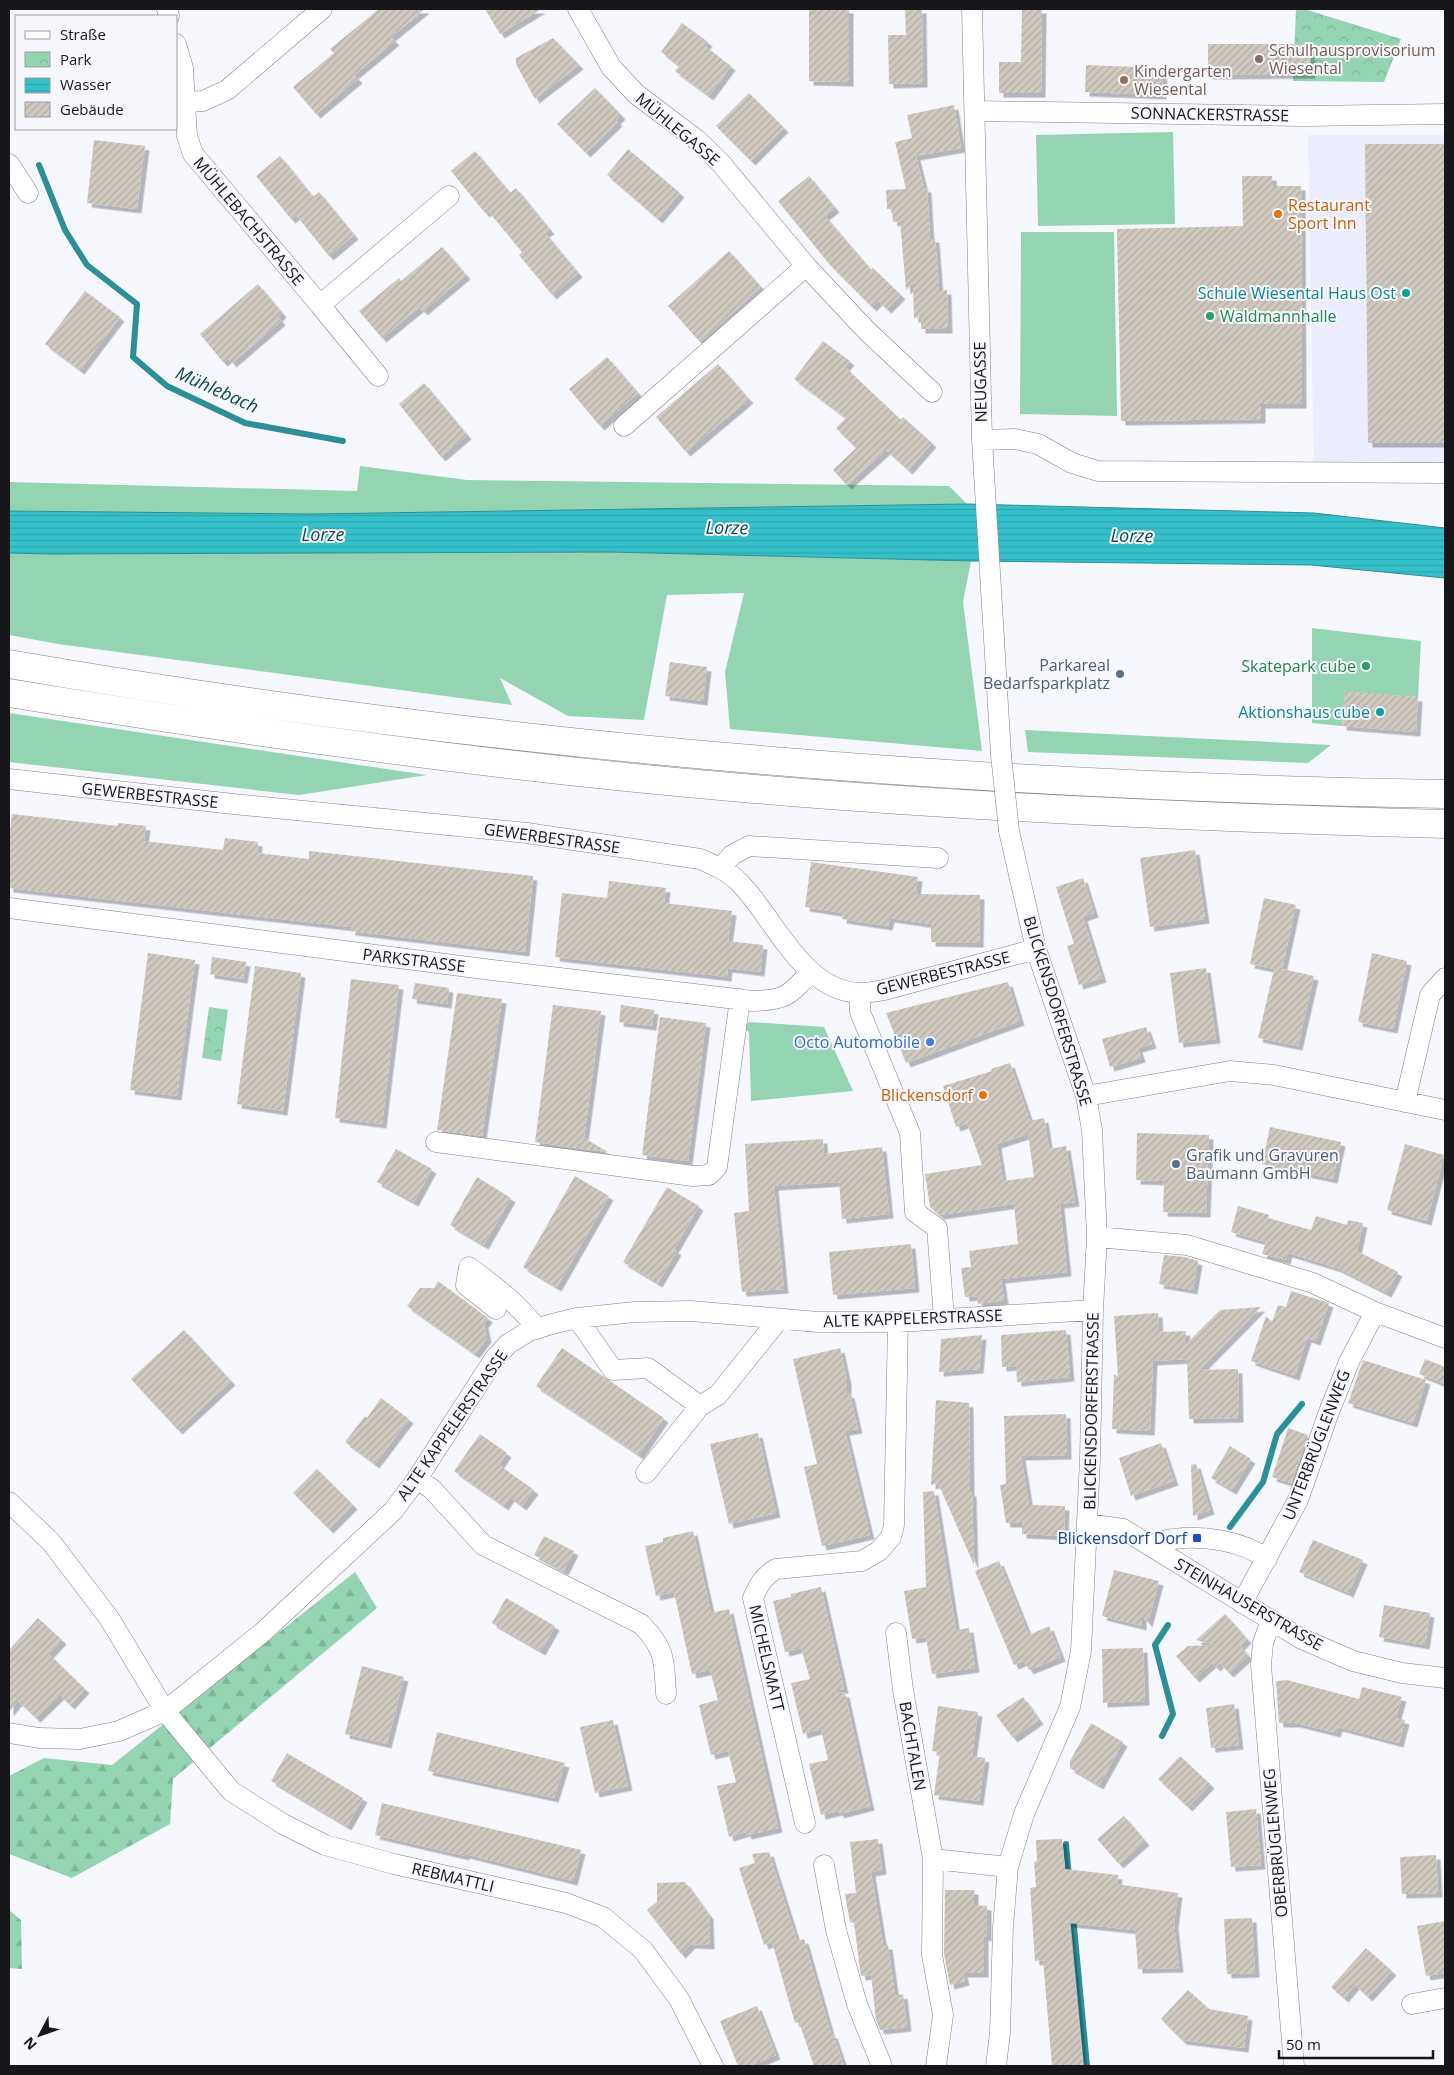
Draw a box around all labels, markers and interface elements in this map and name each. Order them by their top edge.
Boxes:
legend [15,15,178,130]
text: Straße [60,24,106,44]
place label: Schulhausprovisorium Wiesental [1269,39,1436,79]
text: Park [60,49,91,69]
marker: Schulhausprovisorium Wiesental [1253,53,1265,65]
place label: Kindergarten Wiesental [1134,60,1232,100]
text: Wasser [60,74,111,94]
marker: Kindergarten Wiesental [1118,74,1130,86]
street label: MÜHLEGASSE [631,87,725,171]
text: Gebäude [60,99,124,119]
street label: SONNACKERSTRASSE [1131,102,1289,126]
street label: MÜHLEBACHSTRASSE [189,152,309,290]
place label: Restaurant Sport Inn [1288,194,1370,234]
marker: Restaurant Sport Inn [1272,208,1284,220]
place label: Schule Wiesental Haus Ost [1198,282,1396,304]
marker: Schule Wiesental Haus Ost [1400,287,1412,299]
place label: Waldmannhalle [1220,305,1337,327]
marker: Waldmannhalle [1204,310,1216,322]
street label: NEUGASSE [968,341,992,423]
water label: Mühlebach [172,360,263,418]
water label: Lorze [705,515,749,539]
water label: Lorze [302,522,344,546]
water label: Lorze [1110,523,1154,547]
place label: Parkareal Bedarfsparkplatz [983,654,1110,694]
place label: Skatepark cube [1241,655,1356,677]
marker: Skatepark cube [1360,660,1372,672]
marker: Parkareal Bedarfsparkplatz [1114,668,1126,680]
place label: Aktionshaus cube [1238,701,1370,723]
marker: Aktionshaus cube [1374,706,1386,718]
street label: GEWERBESTRASSE [81,777,219,813]
street label: GEWERBESTRASSE [482,818,622,858]
street label: BLICKENSDORFERSTRASSE [1019,913,1097,1109]
street label: PARKSTRASSE [361,943,467,977]
street label: GEWERBESTRASSE [874,946,1012,1000]
place label: Octo Automobile [794,1031,920,1053]
marker: Octo Automobile [924,1036,936,1048]
place label: Blickensdorf [881,1084,975,1106]
marker: Blickensdorf [977,1089,989,1101]
place label: Grafik und Gravuren Baumann GmbH [1186,1144,1339,1184]
marker: Grafik und Gravuren Baumann GmbH [1170,1158,1182,1170]
street label: ALTE KAPPELERSTRASSE [823,1304,1003,1332]
street label: BLICKENSDORFERSTRASSE [1078,1312,1104,1510]
street label: ALTE KAPPELERSTRASSE [392,1345,512,1505]
street label: UNTERBRÜGLENWEG [1277,1367,1355,1523]
place label: Blickensdorf Dorf [1057,1527,1189,1549]
marker: Blickensdorf Dorf [1191,1532,1203,1544]
street label: STEINHAUSERSTRASSE [1171,1552,1327,1656]
street label: MICHELSMATT [744,1602,790,1714]
street label: BACHTALEN [894,1700,932,1792]
street label: OBERBRÜGLENWEG [1258,1768,1292,1918]
street label: REBMATTLI [410,1857,496,1897]
north arrow [15,2010,65,2060]
scale bar [1279,2028,1433,2060]
text: N [19,2033,41,2054]
text: 50 m [1286,2034,1321,2054]

